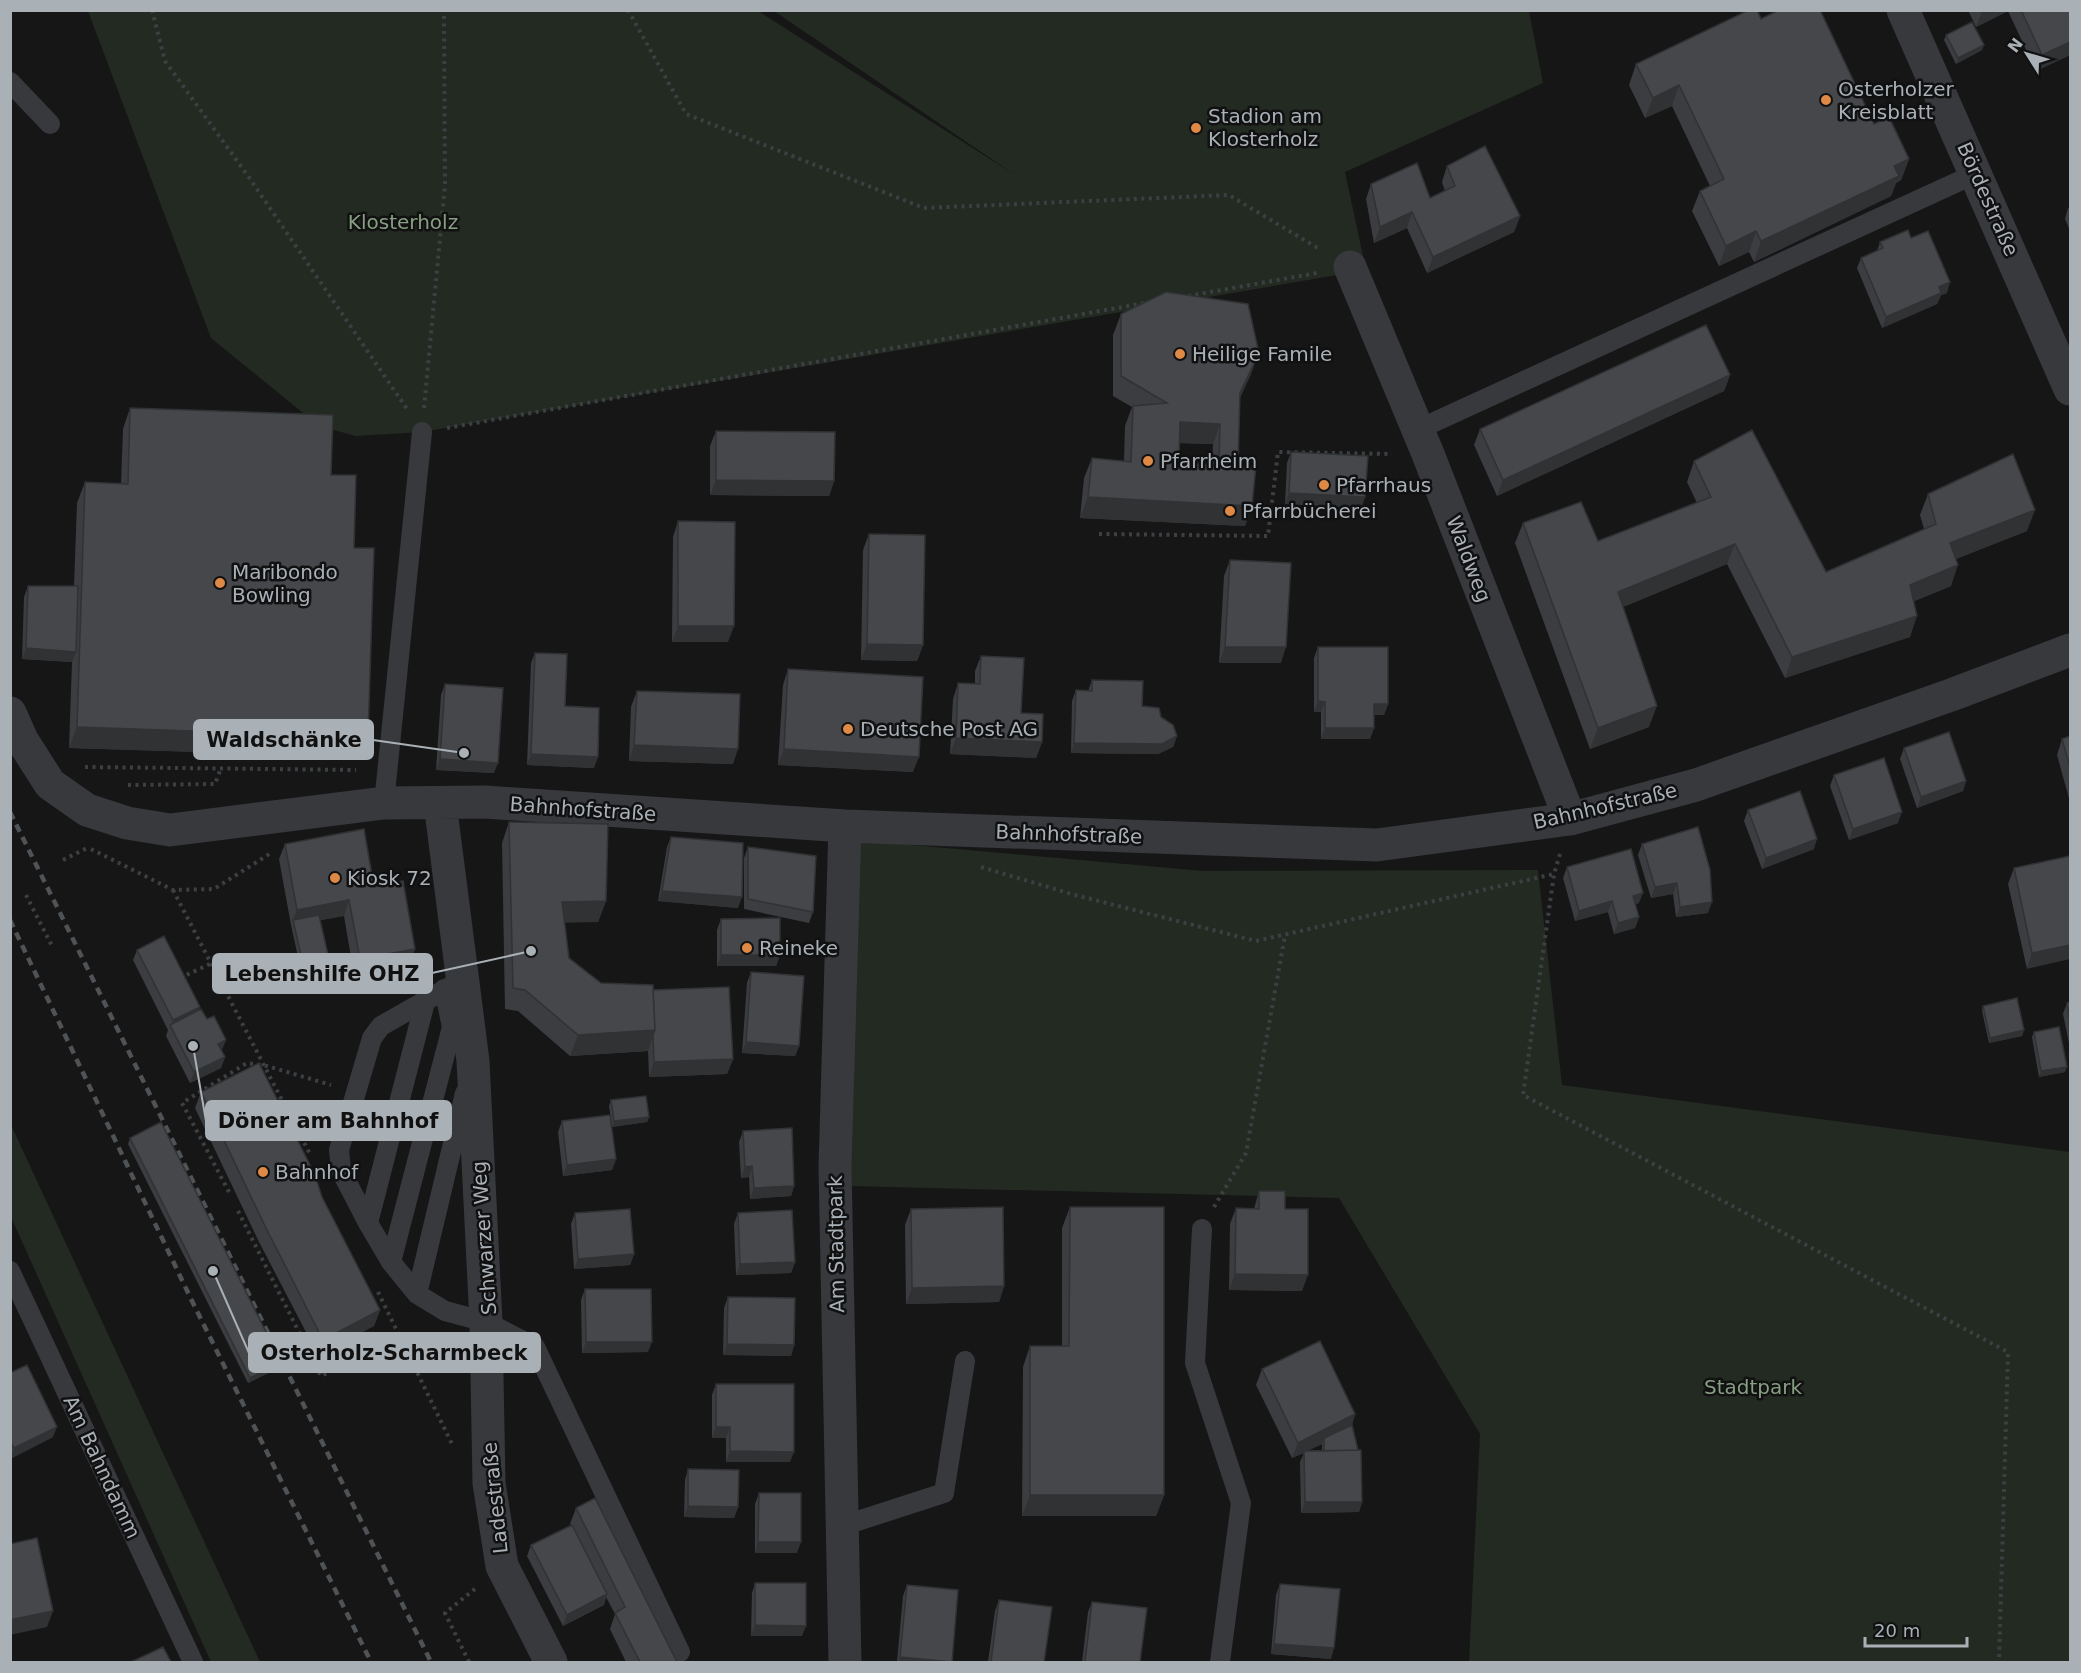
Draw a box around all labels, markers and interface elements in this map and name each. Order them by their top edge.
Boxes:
north arrow [1997,24,2057,84]
text: N [2004,34,2027,56]
place label: Osterholzer Kreisblatt [1838,77,1954,124]
marker: Osterholzer Kreisblatt [1819,93,1833,107]
place label: Stadion am Klosterholz [1208,104,1322,151]
marker: Stadion am Klosterholz [1189,121,1203,135]
street label: Bördestraße [1952,138,2024,260]
park label: Klosterholz [348,210,458,234]
place label: Heilige Famile [1192,342,1332,366]
marker: Heilige Famile [1173,347,1187,361]
place label: Pfarrheim [1160,449,1257,473]
marker: Pfarrheim [1141,454,1155,468]
place label: Pfarrhaus [1336,473,1431,497]
marker: Pfarrhaus [1317,478,1331,492]
place label: Pfarrbücherei [1242,499,1376,523]
marker: Pfarrbücherei [1223,504,1237,518]
street label: Waldweg [1442,513,1496,605]
place label: Maribondo Bowling [232,560,338,607]
marker: Maribondo Bowling [213,576,227,590]
place label: Deutsche Post AG [860,717,1038,741]
callout: Waldschänke [194,720,373,759]
marker: Deutsche Post AG [841,722,855,736]
text: Waldschänke [206,728,362,752]
street label: Bahnhofstraße [1531,778,1679,834]
street label: Bahnhofstraße [509,792,657,826]
street label: Bahnhofstraße [995,819,1143,849]
place label: Kiosk 72 [347,866,432,890]
marker: Kiosk 72 [328,871,342,885]
place label: Reineke [759,936,838,960]
marker: Reineke [740,941,754,955]
callout: Lebenshilfe OHZ [213,954,432,993]
text: Lebenshilfe OHZ [224,962,420,986]
callout: Döner am Bahnhof [206,1101,451,1140]
text: Döner am Bahnhof [218,1109,439,1133]
place label: Bahnhof [275,1160,359,1184]
street label: Schwarzer Weg [467,1160,501,1316]
marker: Bahnhof [256,1165,270,1179]
street label: Am Stadtpark [823,1175,849,1313]
callout: Osterholz-Scharmbeck [249,1333,540,1372]
text: Osterholz-Scharmbeck [260,1341,529,1365]
park label: Stadtpark [1704,1375,1802,1399]
street label: Am Bahndamm [58,1392,146,1542]
street label: Ladestraße [477,1441,513,1555]
scale bar [1865,1610,1967,1648]
text: 20 m [1874,1620,1920,1641]

